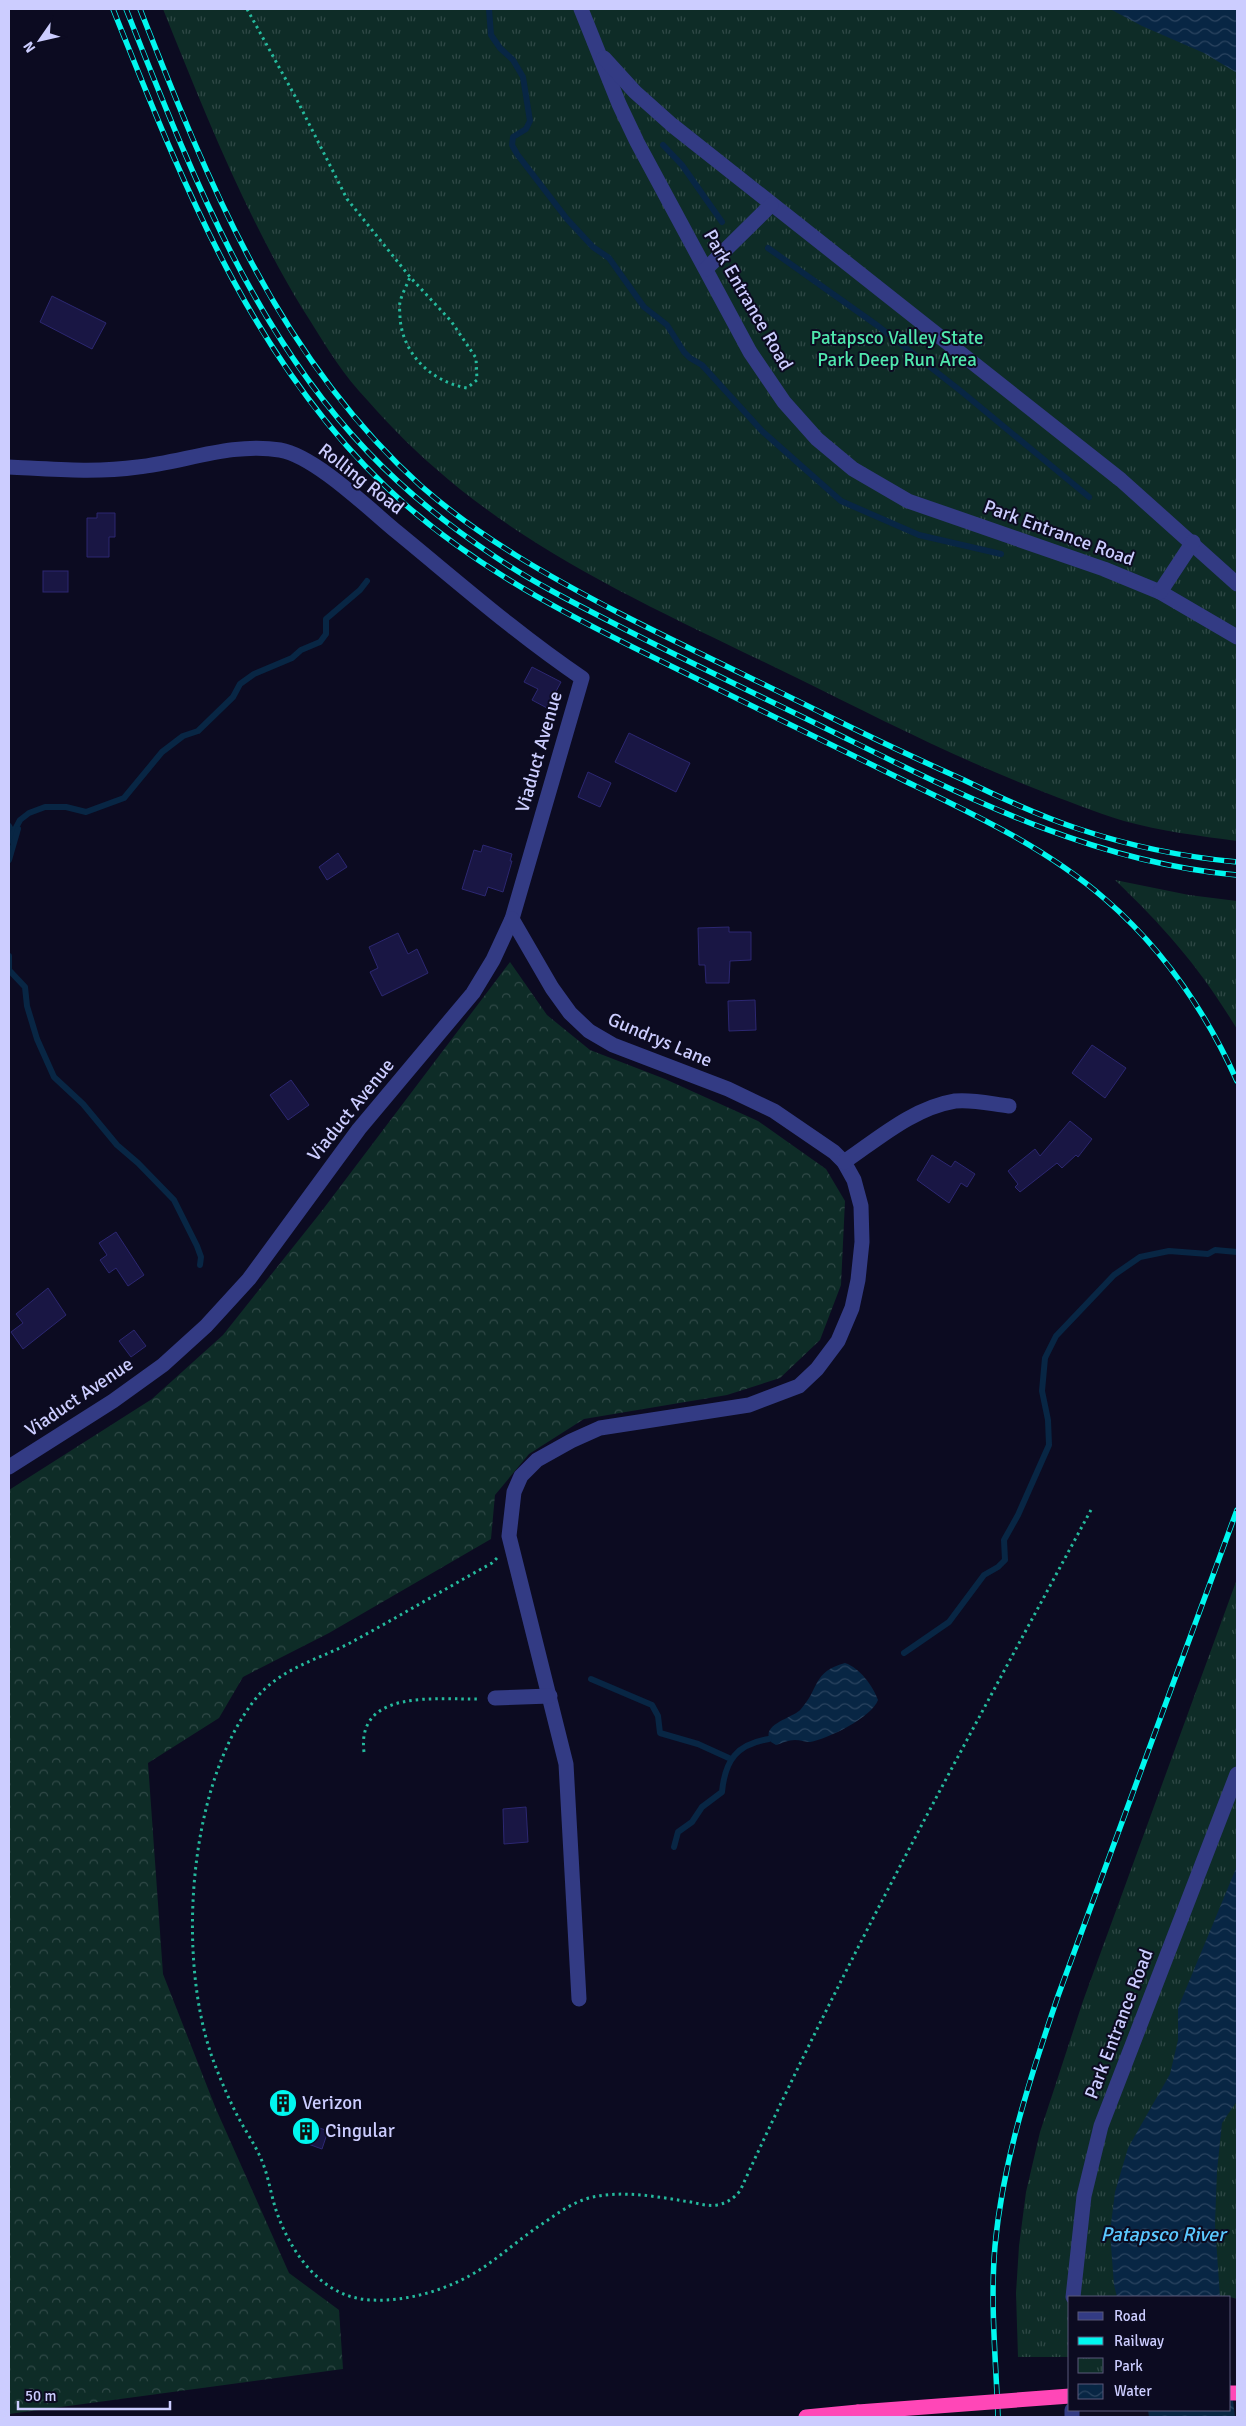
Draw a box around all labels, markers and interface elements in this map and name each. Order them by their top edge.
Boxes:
north arrow [15,15,65,65]
text: N [20,38,39,56]
street label: Park Entrance Road [698,225,798,375]
park label: Patapsco Valley State Park Deep Run Area [811,326,983,372]
street label: Rolling Road [313,438,409,520]
street label: Park Entrance Road [980,495,1138,571]
street label: Viaduct Avenue [510,688,568,816]
street label: Gundrys Lane [604,1007,716,1073]
street label: Viaduct Avenue [302,1054,400,1166]
street label: Viaduct Avenue [20,1352,138,1442]
street label: Park Entrance Road [1079,1946,1159,2102]
building icon: Verizon [268,2088,298,2118]
place label: Verizon [302,2091,362,2115]
building icon: Cingular [291,2116,321,2146]
place label: Cingular [325,2119,395,2143]
water label: Patapsco River [1101,2222,1228,2247]
legend [1068,2296,1231,2411]
text: Road [1114,2307,1146,2325]
text: Railway [1114,2332,1164,2350]
text: Park [1114,2357,1143,2375]
scale bar [18,2378,170,2410]
text: Water [1114,2382,1152,2400]
text: 50 m [25,2387,56,2405]

